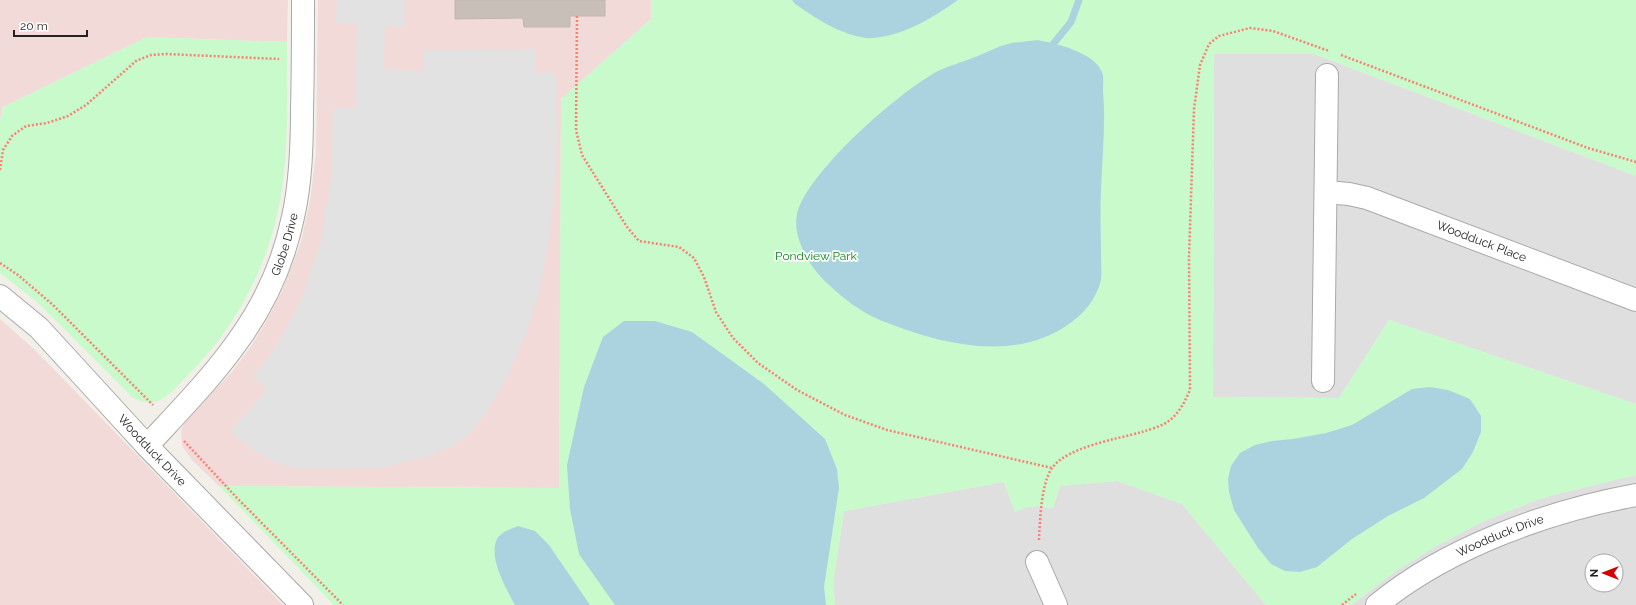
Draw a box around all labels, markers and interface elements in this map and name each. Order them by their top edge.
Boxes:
scale bar [14,12,87,38]
text: 20 m [20,19,48,33]
street label: Globe Drive [268,212,301,278]
street label: Woodduck Place [1435,218,1528,265]
park label: Pondview Park [775,249,858,263]
street label: Woodduck Drive [115,412,189,489]
street label: Woodduck Drive [1454,512,1546,560]
north arrow [1584,553,1624,593]
text: N [1588,569,1601,577]

